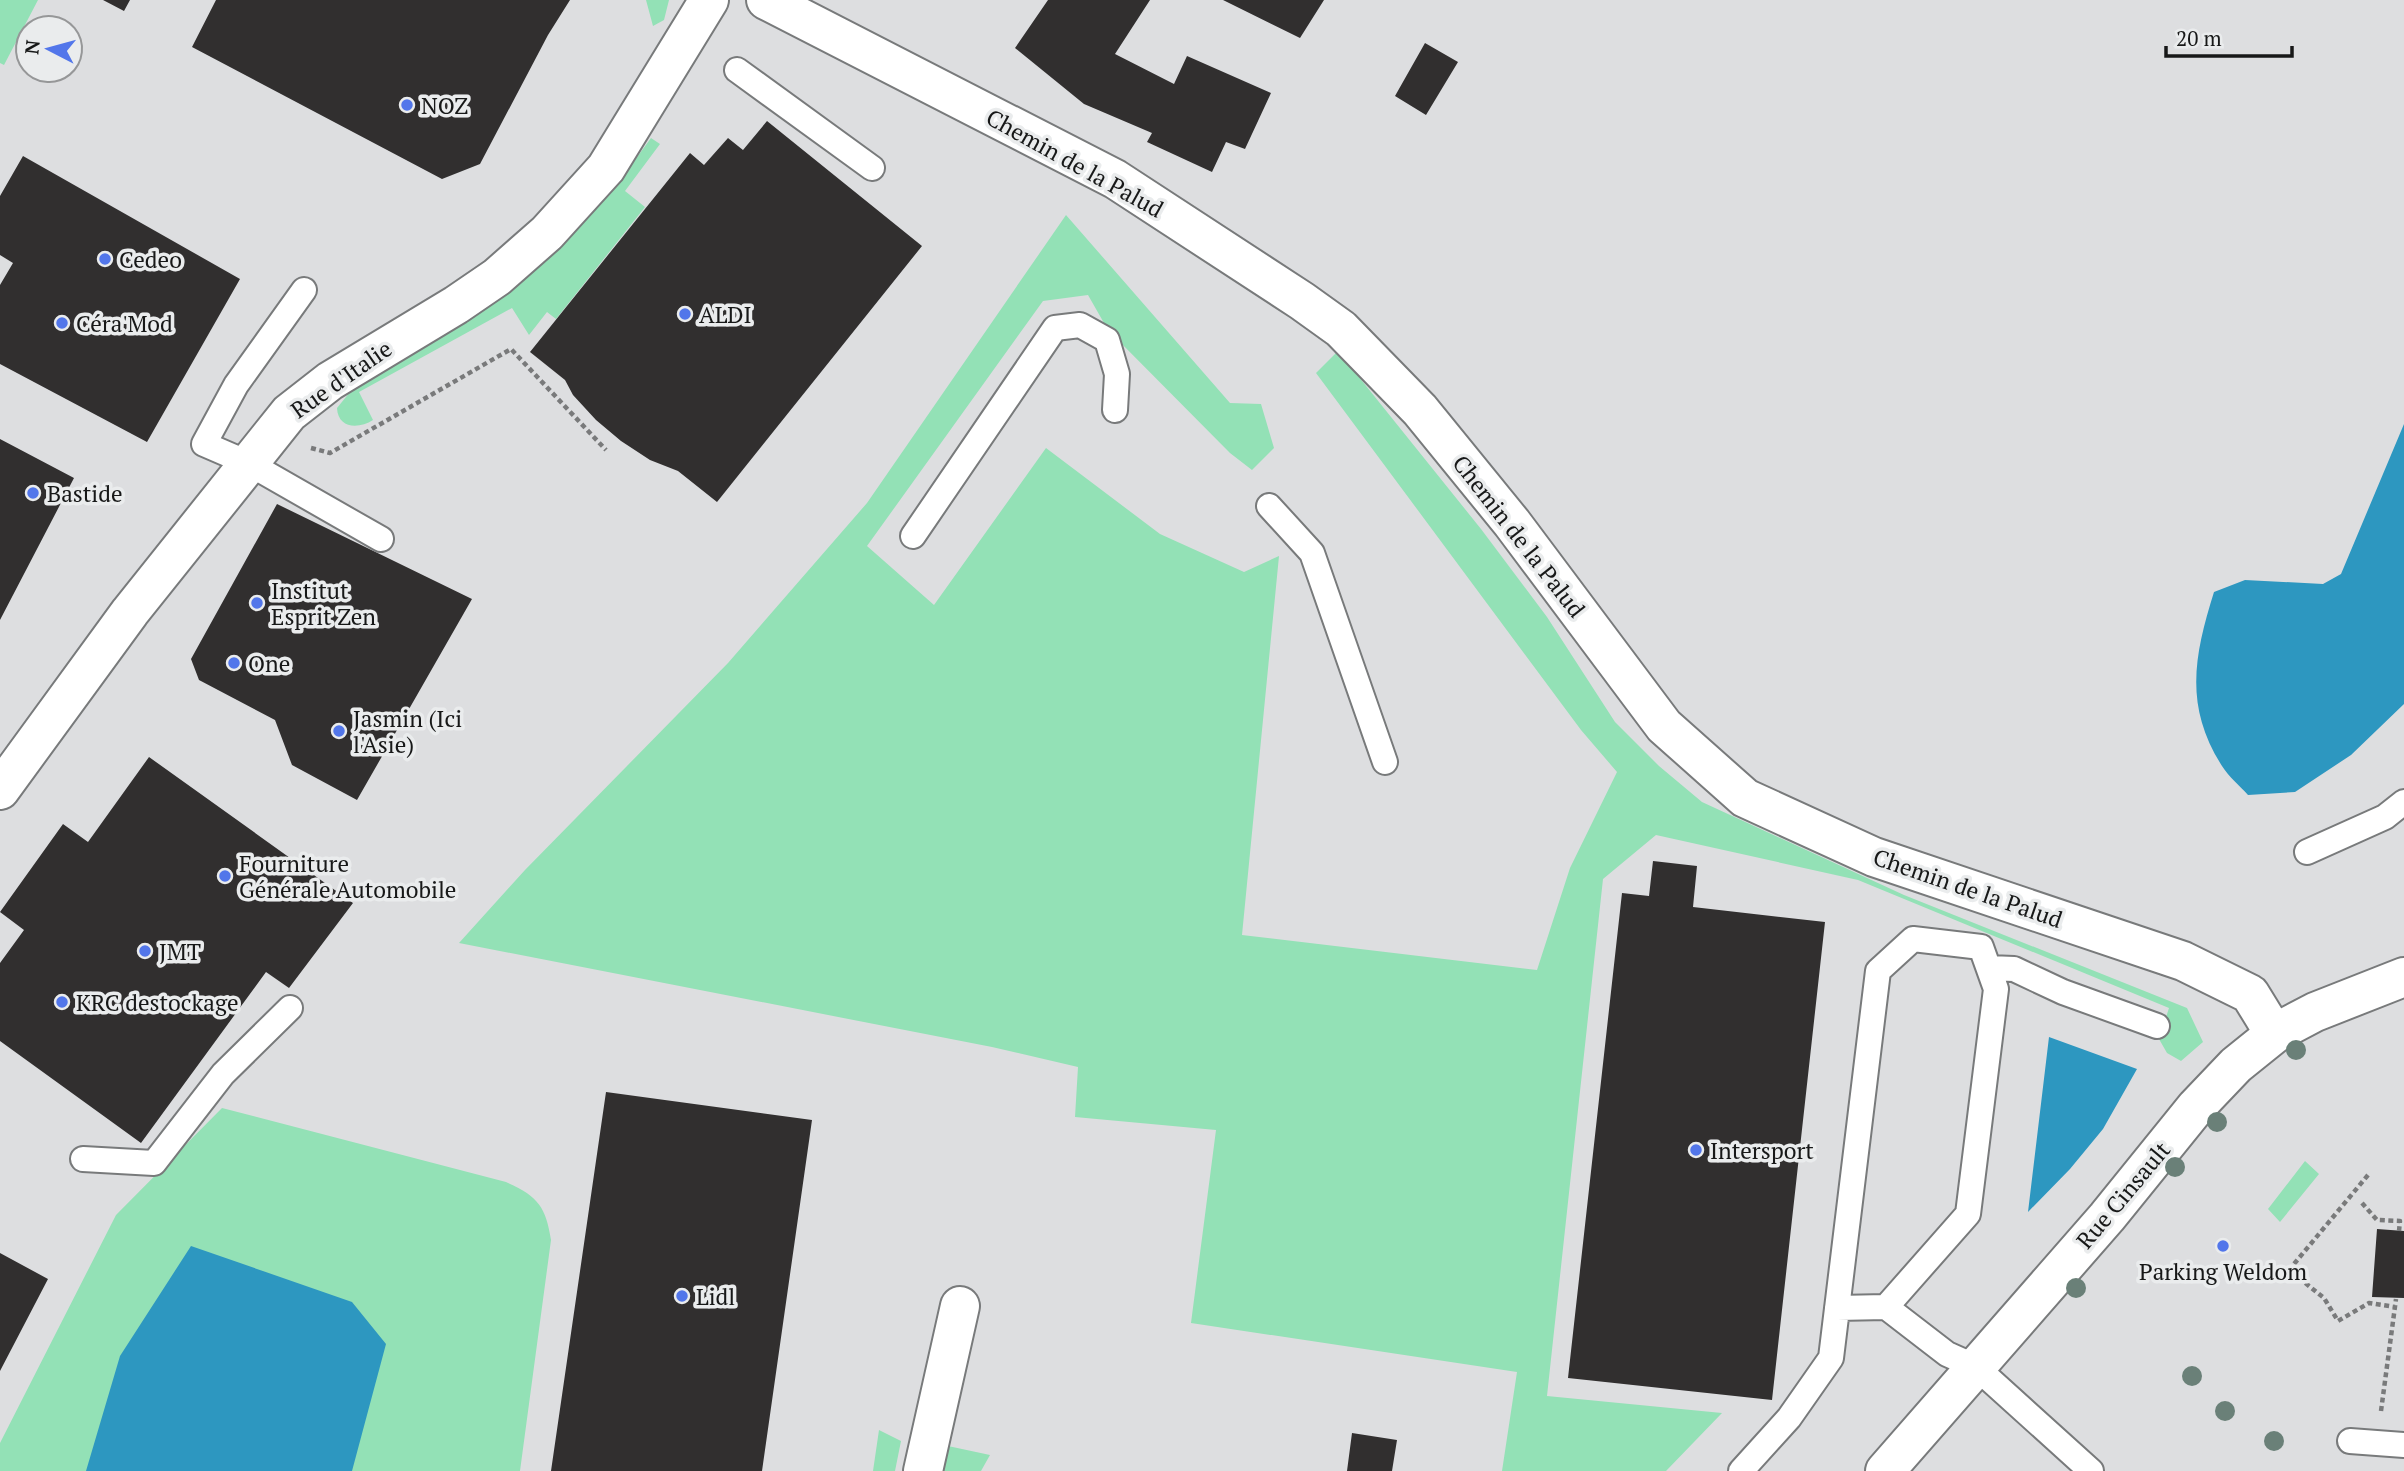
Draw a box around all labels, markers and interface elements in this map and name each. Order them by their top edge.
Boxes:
north arrow [14,14,84,84]
scale bar [2166,14,2292,58]
text: 20 m [2176,24,2222,52]
text: N [18,38,45,56]
place label: NOZ [421,90,468,121]
marker: NOZ [399,97,415,113]
street label: Chemin de la Palud [981,101,1169,225]
place label: Cedeo [119,244,182,275]
marker: Cedeo [97,251,113,267]
place label: ALDI [699,299,752,330]
marker: ALDI [677,306,693,322]
place label: Céra'Mod [76,308,173,339]
marker: Céra'Mod [54,315,70,331]
street label: Rue d'Italie [284,333,398,425]
street label: Chemin de la Palud [1446,448,1592,624]
place label: Bastide [47,478,123,509]
marker: Bastide [25,485,41,501]
place label: Institut Esprit Zen [271,575,376,632]
marker: Institut Esprit Zen [249,595,265,611]
place label: One [248,648,290,679]
marker: One [226,655,242,671]
place label: Jasmin (Ici l'Asie) [353,703,462,760]
marker: Jasmin (Ici l'Asie) [331,723,347,739]
street label: Chemin de la Palud [1869,841,2067,935]
place label: Fourniture Générale Automobile [239,848,456,905]
marker: Fourniture Générale Automobile [217,868,233,884]
place label: JMT [159,936,201,967]
marker: JMT [137,943,153,959]
place label: KRC destockage [76,987,239,1018]
marker: KRC destockage [54,994,70,1010]
place label: Intersport [1710,1135,1814,1166]
street label: Rue Cinsault [2069,1135,2177,1255]
marker: Intersport [1688,1142,1704,1158]
marker: Parking Weldom [2215,1238,2231,1254]
place label: Parking Weldom [2139,1256,2307,1287]
place label: Lidl [696,1281,735,1312]
marker: Lidl [674,1288,690,1304]

